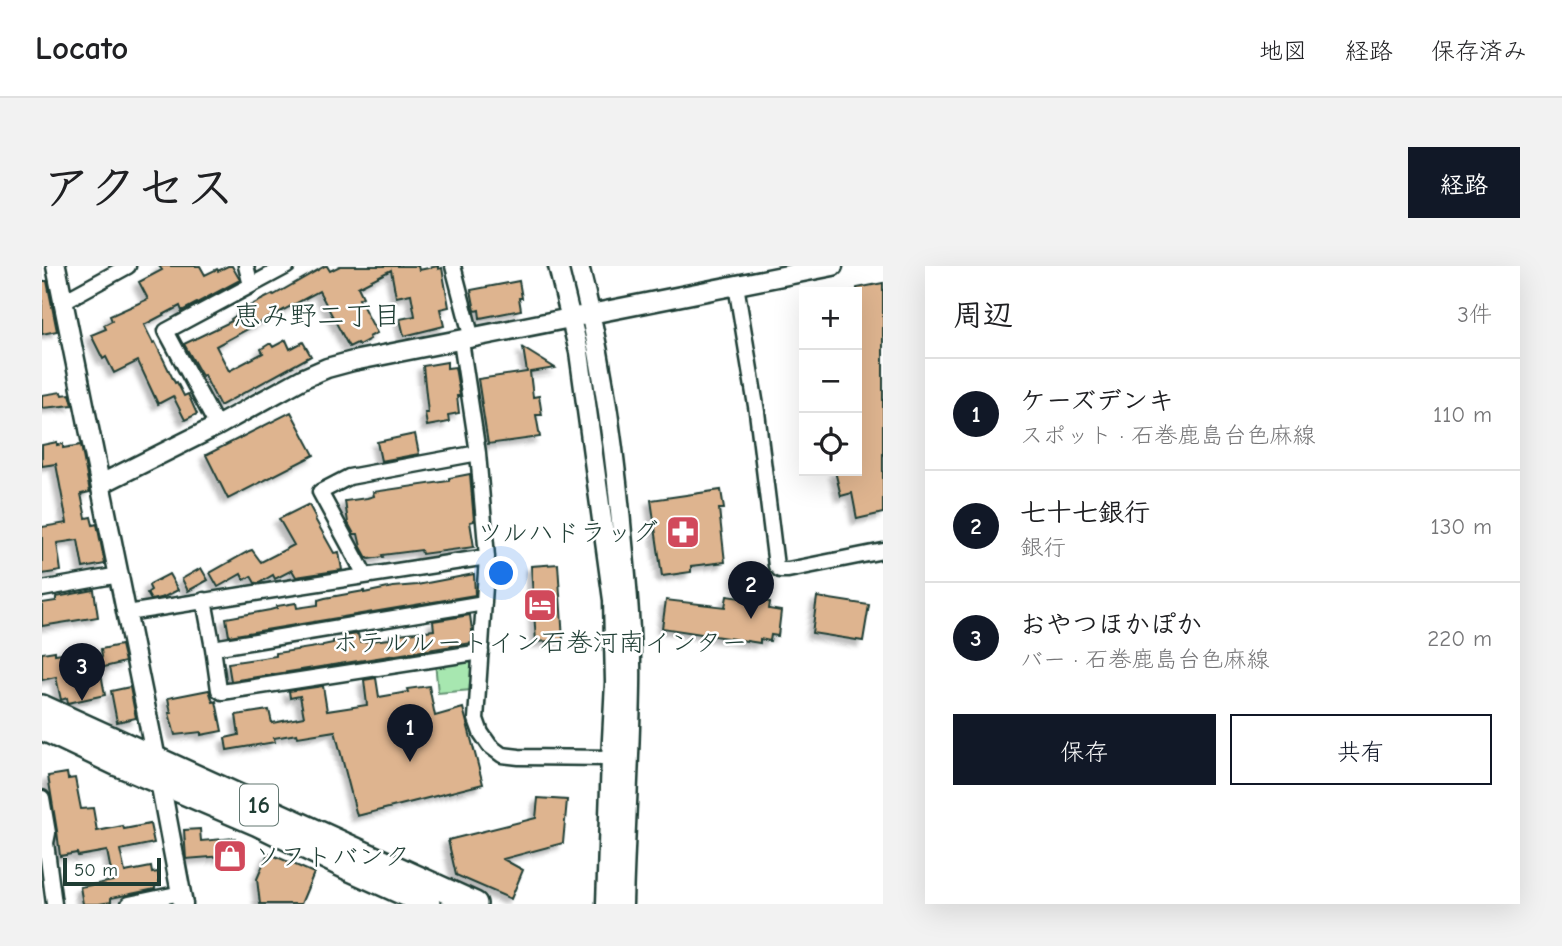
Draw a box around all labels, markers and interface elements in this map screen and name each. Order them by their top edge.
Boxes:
text: Locato [35,29,128,67]
text: 地図 [1259,37,1307,65]
text: 経路 [1345,37,1393,65]
text: 保存済み [1431,37,1527,65]
button: 経路 [1408,147,1520,218]
text: アクセス [42,160,235,216]
map controls [799,287,862,476]
button: + [799,287,862,350]
text: 周辺 [953,298,1013,333]
district label: 恵み野二丁目 [233,300,401,332]
text: 3件 [1457,301,1492,328]
button: − [799,350,862,413]
text: ケーズデンキ [1020,386,1174,416]
text: 1 [971,401,981,428]
text: 110 m [1433,401,1492,428]
button: locate [799,413,862,476]
text: スポット · 石巻鹿島台色麻線 [1020,422,1315,449]
text: 七十七銀行 [1020,498,1150,528]
pharmacy icon: ツルハドラッグ [664,513,702,551]
text: 2 [970,513,982,540]
text: 130 m [1431,513,1492,540]
place label: ツルハドラッグ [477,518,658,548]
text: 銀行 [1020,534,1066,561]
your location [484,556,518,590]
pin: 2 [728,561,774,619]
hotel icon: ホテルルートイン石巻河南インター [521,586,559,624]
text: おやつほかぽか [1020,610,1202,640]
text: 3 [970,625,982,652]
text: 220 m [1427,625,1492,652]
place label: ホテルルートイン石巻河南インター [333,628,747,658]
pin: 3 [59,643,105,701]
text: バー · 石巻鹿島台色麻線 [1020,646,1269,673]
pin: 1 [387,704,433,762]
button: 保存 [953,714,1216,785]
button: 共有 [1230,714,1492,785]
road number: 16 [240,784,278,826]
shop icon: ソフトバンク [211,837,249,875]
place label: ソフトバンク [254,842,410,872]
scale bar [63,855,161,887]
text: 50 m [74,859,118,881]

